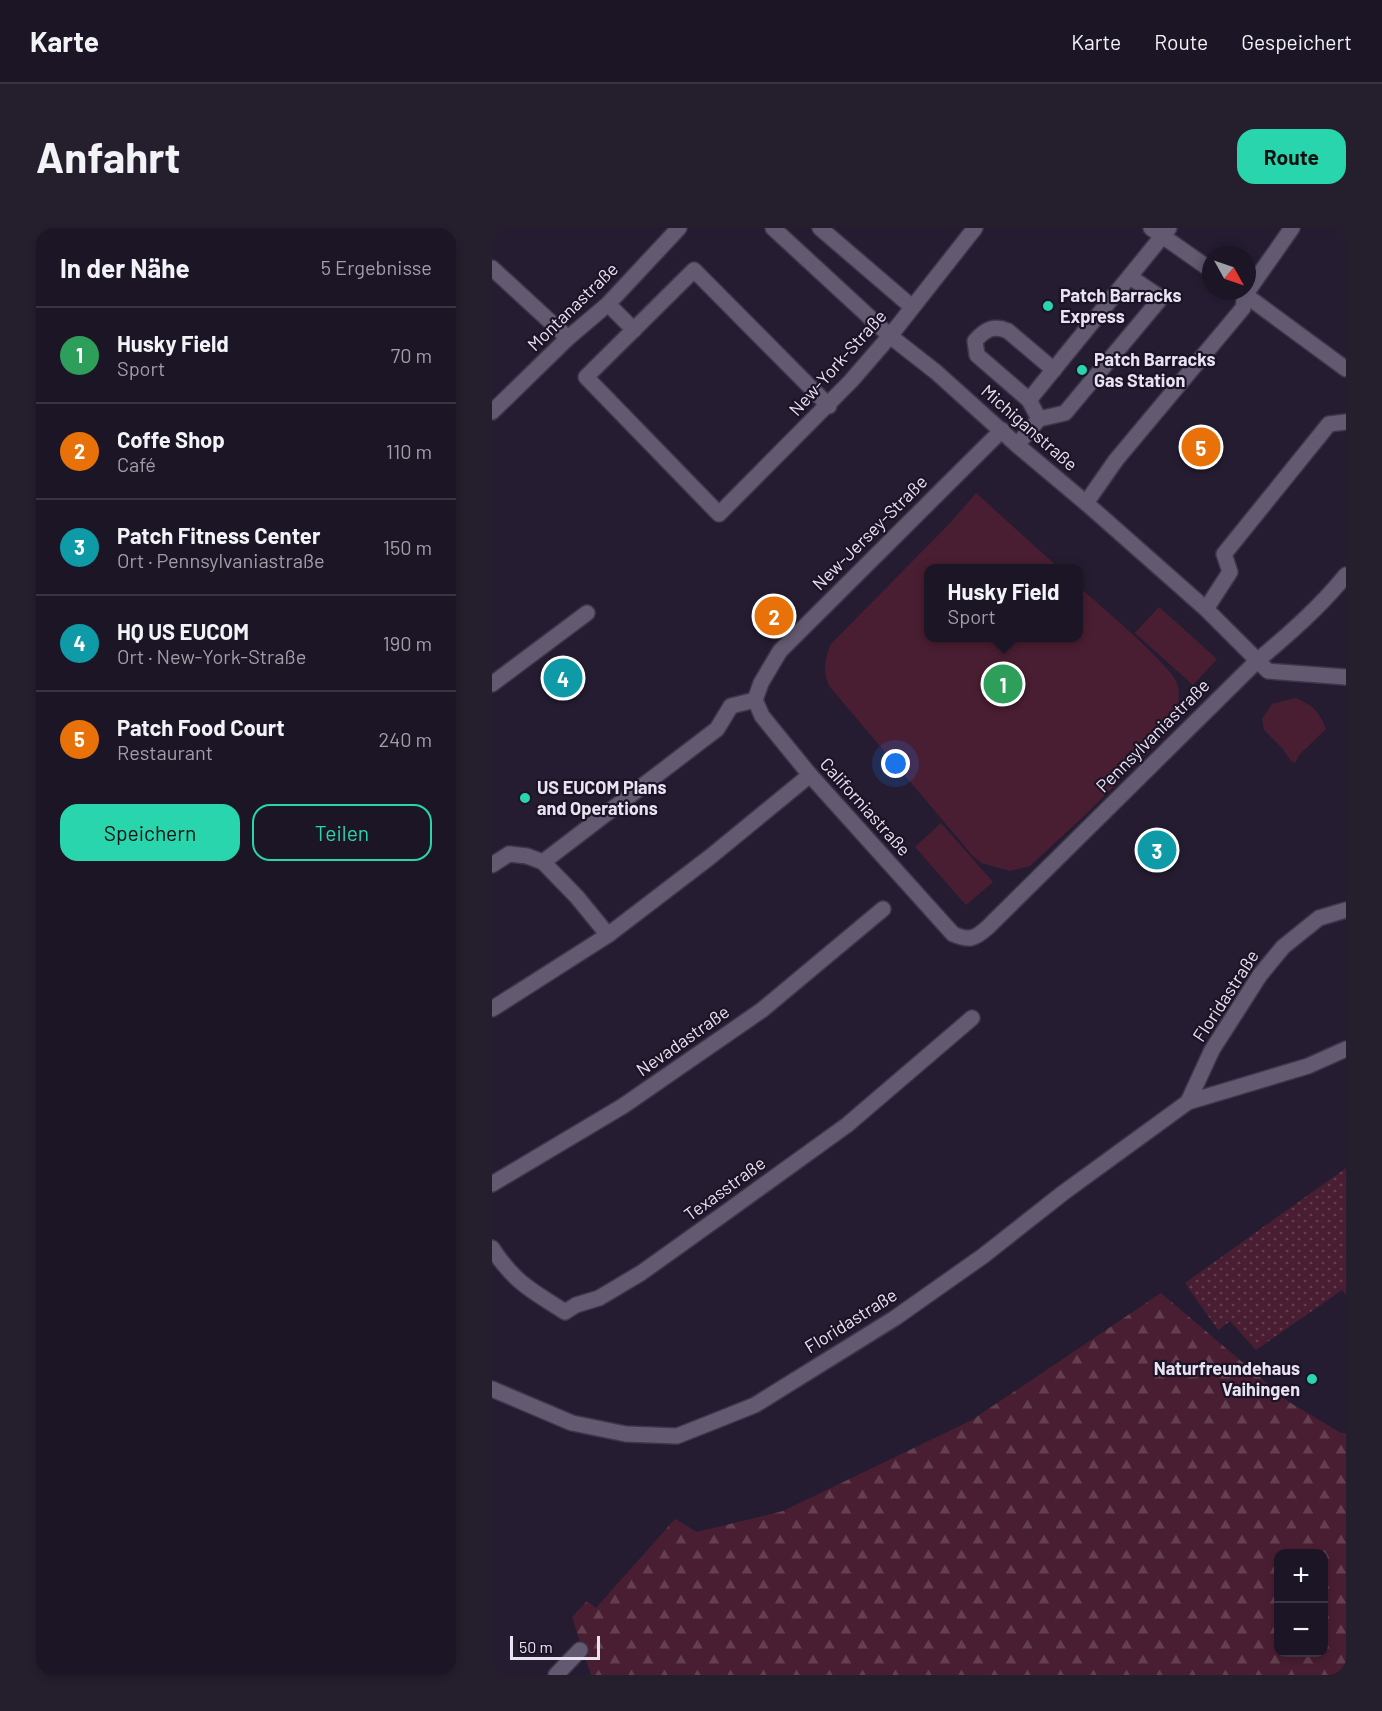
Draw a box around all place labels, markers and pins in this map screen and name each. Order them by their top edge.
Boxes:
place label: Patch Barracks Express [1060,284,1182,327]
marker: Patch Barracks Express [1041,299,1055,313]
place label: Patch Barracks Gas Station [1094,348,1216,391]
marker: Patch Barracks Gas Station [1075,363,1089,377]
pin: 5 [1182,424,1220,470]
pin: 2 [754,594,794,638]
pin: 4 [544,656,582,700]
pin: 1 [984,662,1022,706]
place label: US EUCOM Plans and Operations [537,776,666,819]
marker: US EUCOM Plans and Operations [518,791,532,805]
pin: 3 [1138,828,1176,872]
place label: Naturfreundehaus Vaihingen [1154,1357,1300,1400]
marker: Naturfreundehaus Vaihingen [1305,1372,1319,1386]

